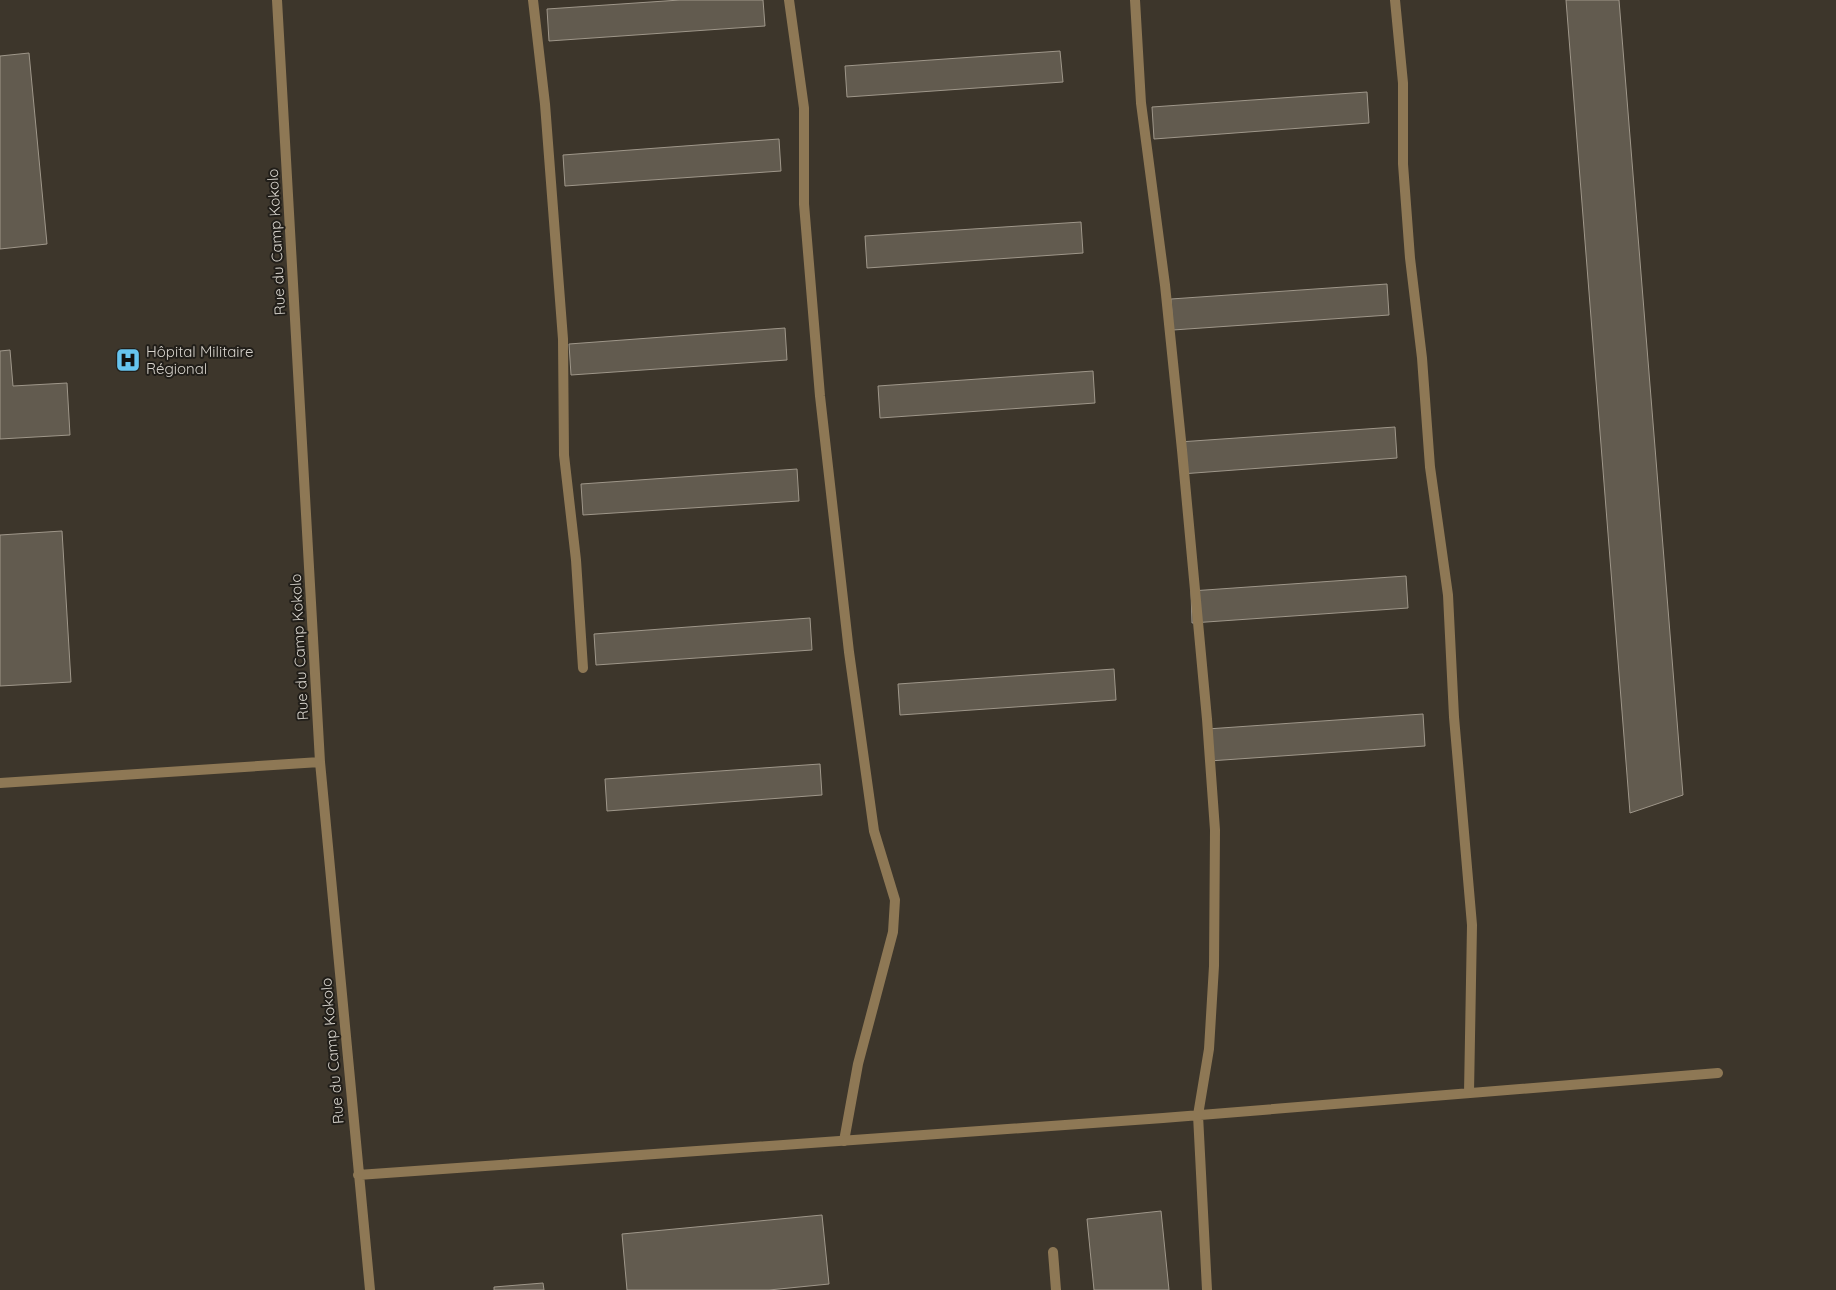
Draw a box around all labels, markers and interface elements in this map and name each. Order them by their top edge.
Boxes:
street label: Rue du Camp Kokolo [263,168,289,316]
place label: Hôpital Militaire Régional [146,342,253,378]
hospital icon: Hôpital Militaire Régional [115,347,141,373]
street label: Rue du Camp Kokolo [286,573,312,721]
street label: Rue du Camp Kokolo [316,977,348,1125]

